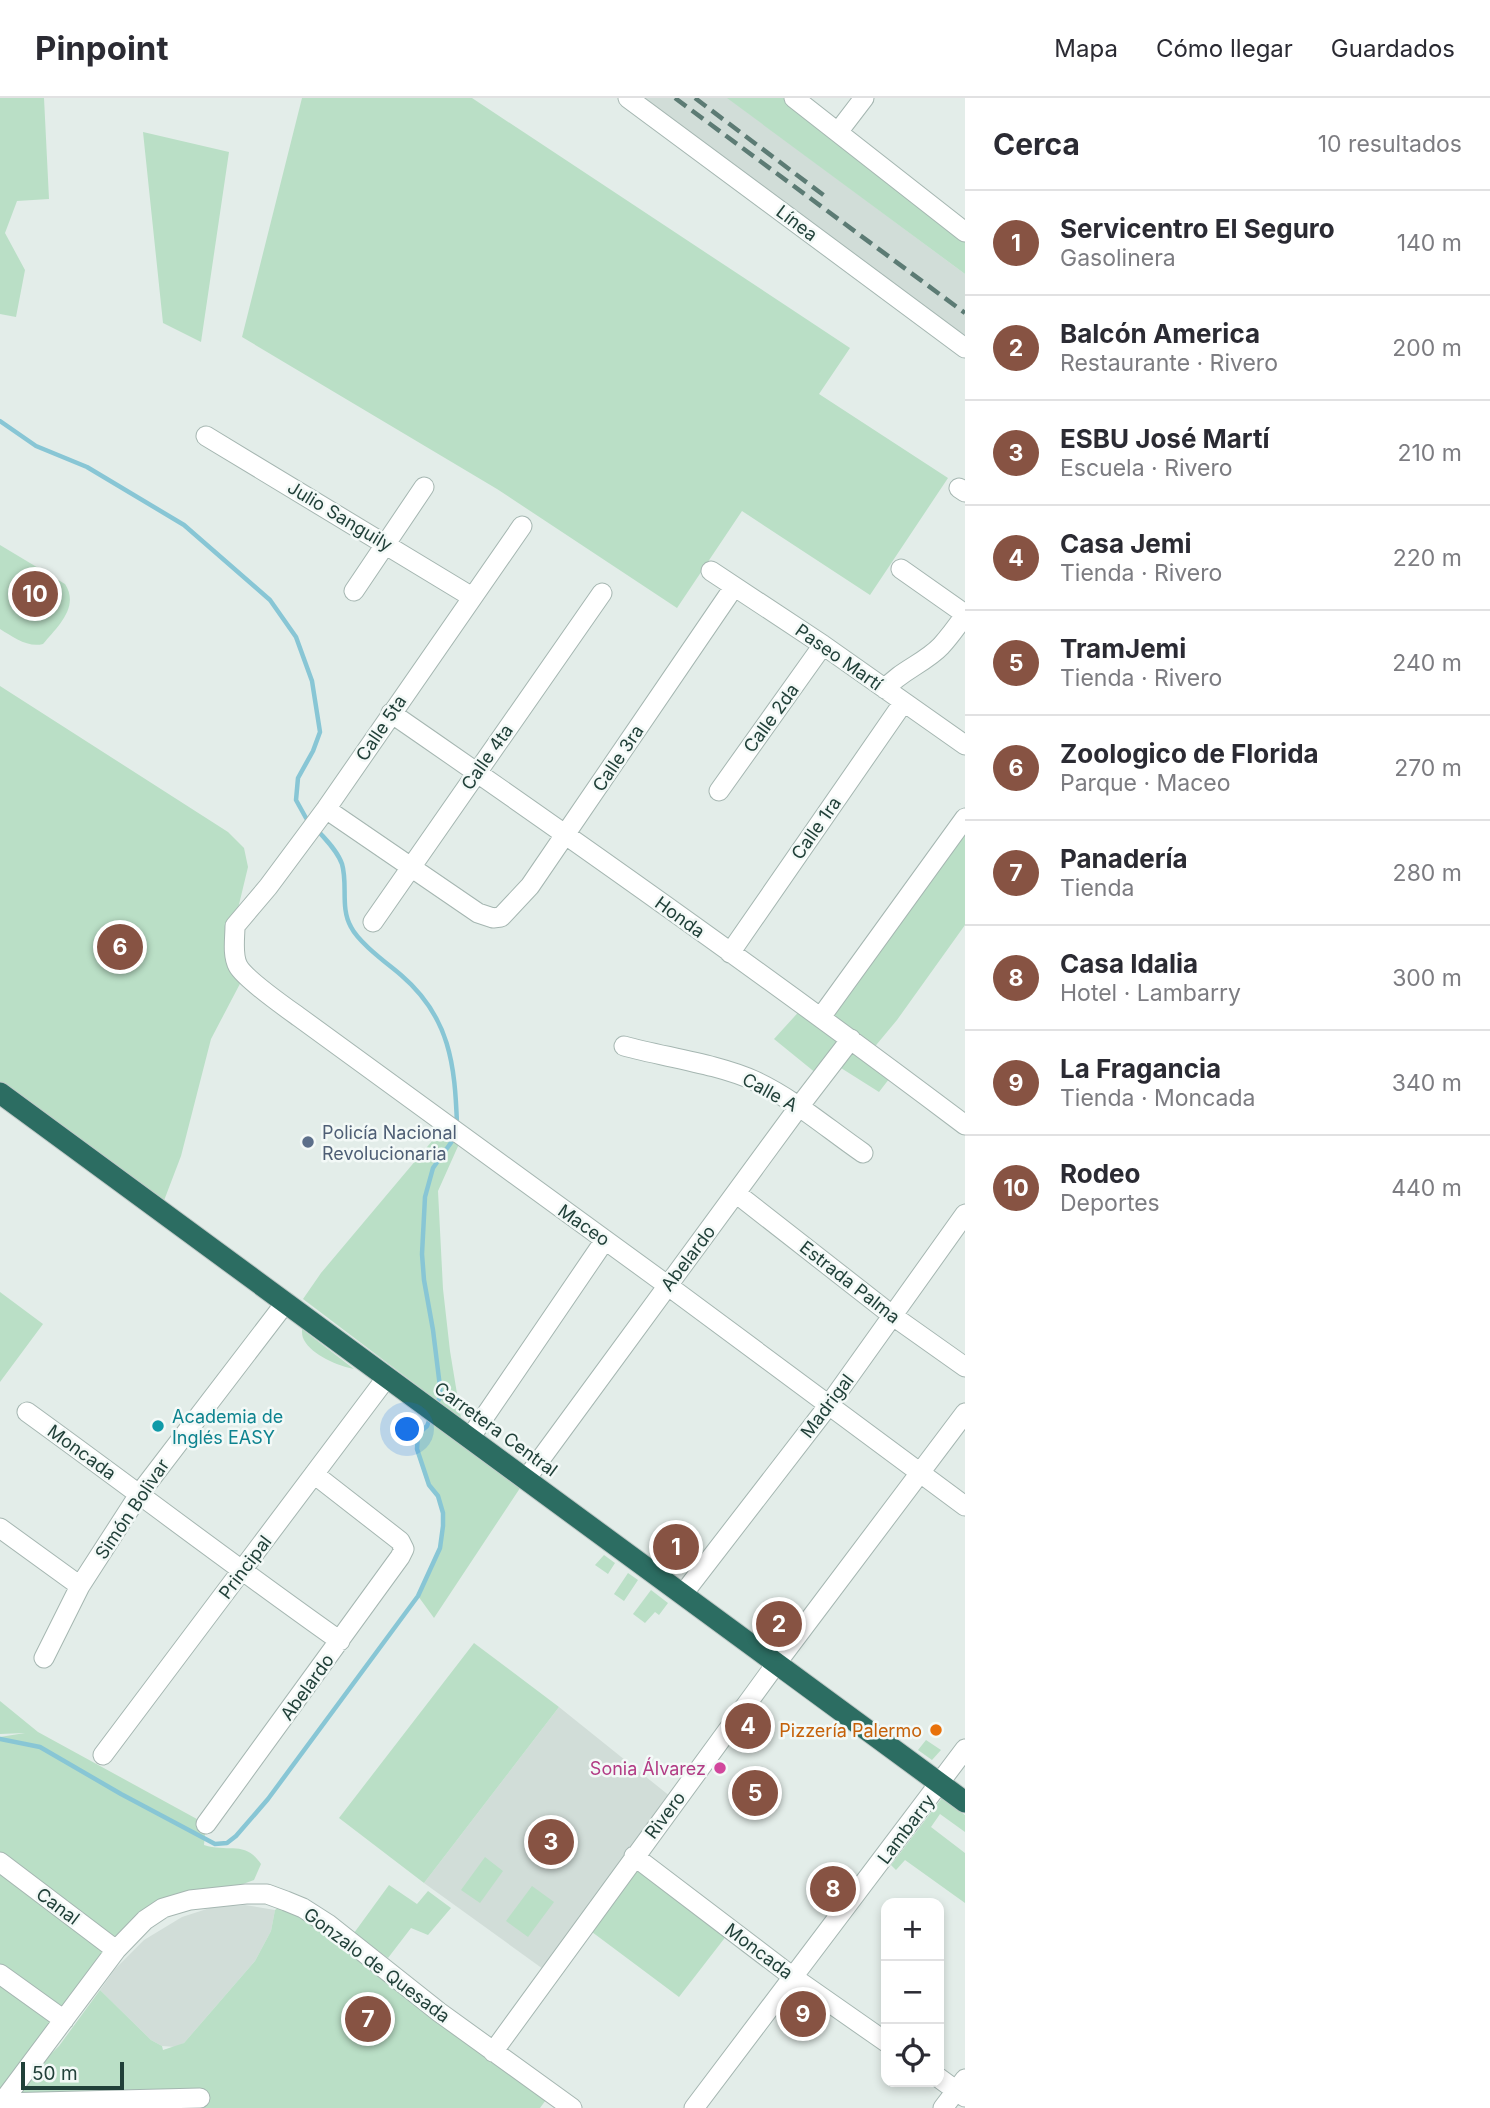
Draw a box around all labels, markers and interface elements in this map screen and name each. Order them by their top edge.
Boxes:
text: Pinpoint [35,28,168,68]
text: Mapa [1054,34,1118,63]
text: Cómo llegar [1156,34,1293,63]
text: Guardados [1331,34,1455,63]
text: Cerca [993,126,1080,162]
text: 10 resultados [1318,130,1462,158]
street label: Línea [772,201,822,245]
text: Servicentro El Seguro [1060,213,1335,244]
text: 1 [1011,229,1021,257]
text: 140 m [1397,229,1462,257]
text: Gasolinera [1060,244,1176,272]
text: Balcón America [1060,318,1260,349]
text: 2 [1009,334,1023,362]
text: 200 m [1392,334,1462,362]
text: Restaurante · Rivero [1060,349,1278,377]
text: ESBU José Martí [1060,423,1270,454]
text: 3 [1009,439,1023,467]
text: 210 m [1397,439,1462,467]
text: Escuela · Rivero [1060,454,1233,482]
street label: Julio Sanguily [284,477,396,555]
text: Casa Jemi [1060,528,1192,559]
text: 4 [1008,544,1024,572]
text: 220 m [1393,544,1462,572]
text: Tienda · Rivero [1060,559,1222,587]
pin: 10 [12,568,58,620]
street label: Paseo Martí [792,619,887,695]
text: TramJemi [1060,633,1186,664]
text: 5 [1009,649,1023,677]
text: 240 m [1392,649,1462,677]
text: Tienda · Rivero [1060,664,1222,692]
street label: Calle 2da [739,680,803,756]
street label: Calle 5ta [351,691,411,765]
street label: Calle 4ta [457,720,517,794]
street label: Calle 3ra [588,721,648,795]
text: Zoologico de Florida [1060,738,1319,769]
text: 6 [1009,754,1023,782]
text: 270 m [1394,754,1462,782]
text: Parque · Maceo [1060,769,1231,797]
street label: Calle 1ra [787,793,845,863]
text: Panadería [1060,843,1188,874]
text: 7 [1009,859,1023,887]
text: 280 m [1393,859,1462,887]
text: Tienda [1060,874,1134,902]
street label: Honda [651,892,709,942]
pin: 6 [97,921,143,973]
text: Casa Idalia [1060,948,1198,979]
text: 8 [1009,964,1023,992]
text: 300 m [1392,964,1462,992]
text: Hotel · Lambarry [1060,979,1241,1007]
text: La Fragancia [1060,1053,1221,1084]
street label: Calle A [739,1068,801,1116]
text: 9 [1009,1069,1023,1097]
text: 340 m [1392,1069,1462,1097]
text: Tienda · Moncada [1060,1084,1255,1112]
place label: Policía Nacional Revolucionaria [322,1122,457,1164]
marker: Policía Nacional Revolucionaria [300,1134,316,1150]
text: Rodeo [1060,1158,1141,1189]
text: 10 [1003,1174,1029,1202]
text: 440 m [1391,1174,1462,1202]
text: Deportes [1060,1189,1160,1217]
street label: Maceo [554,1200,614,1250]
street label: Abelardo [657,1221,719,1295]
street label: Estrada Palma [796,1236,904,1328]
street label: Madrigal [796,1370,858,1442]
street label: Carretera Central [430,1377,562,1481]
place label: Academia de Inglés EASY [172,1406,283,1448]
your location [390,1412,424,1446]
marker: Academia de Inglés EASY [150,1418,166,1434]
street label: Moncada [44,1420,120,1484]
street label: Simón Bolivar [91,1455,173,1563]
pin: 1 [653,1521,699,1573]
street label: Principal [214,1531,276,1603]
pin: 2 [756,1598,802,1650]
street label: Abelardo [276,1650,338,1724]
pin: 4 [725,1700,771,1752]
place label: Pizzería Palermo [779,1720,922,1741]
marker: Pizzería Palermo [928,1722,944,1738]
place label: Sonia Álvarez [590,1757,706,1779]
marker: Sonia Álvarez [712,1760,728,1776]
pin: 5 [732,1767,778,1819]
street label: Rivero [641,1787,689,1843]
street label: Lambarry [873,1790,939,1868]
pin: 3 [528,1816,574,1868]
pin: 8 [810,1863,856,1915]
street label: Canal [32,1883,84,1929]
map controls [881,1898,944,2087]
button: + [881,1898,944,1961]
street label: Gonzalo de Quesada [300,1903,454,2027]
street label: Moncada [721,1919,797,1983]
button: − [881,1961,944,2024]
pin: 9 [780,1988,826,2040]
pin: 7 [345,1993,391,2045]
button: locate [881,2024,944,2087]
scale bar [21,2059,124,2091]
text: 50 m [32,2062,78,2085]

